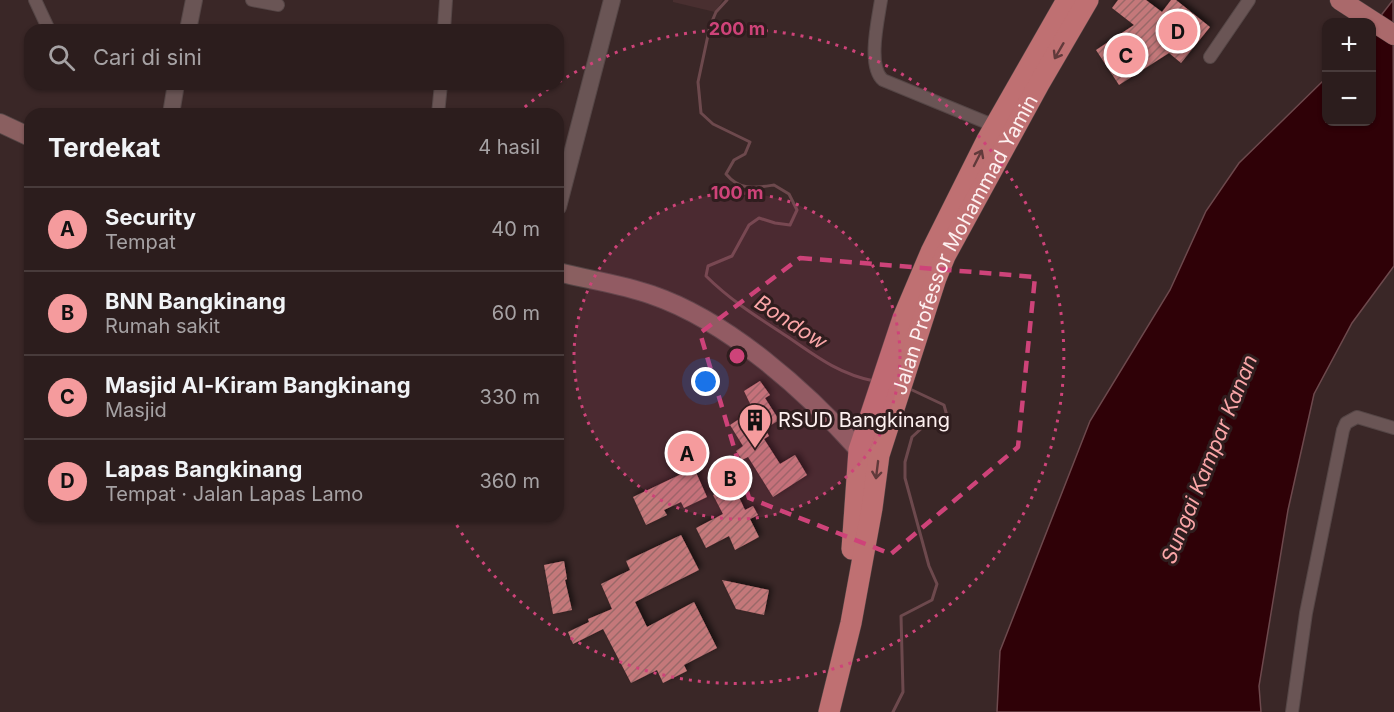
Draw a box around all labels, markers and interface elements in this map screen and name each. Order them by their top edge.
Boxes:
pin: D [1158,9,1198,54]
text: 200 m [709,18,765,39]
map controls [1322,18,1376,126]
button: + [1322,18,1376,72]
search box [24,24,564,90]
pin: C [1106,32,1146,78]
icon: search [45,41,78,74]
one-way arrow [1053,42,1065,59]
text: Cari di sini [93,44,202,70]
button: − [1322,72,1376,126]
street label: Jalan Professor Mohammad Yamin [887,90,1043,398]
text: Terdekat [48,132,160,163]
text: 4 hasil [478,135,540,159]
one-way arrow [972,149,984,167]
text: 100 m [711,182,763,203]
text: Security [105,204,196,230]
text: A [60,217,75,241]
text: 40 m [491,217,540,241]
text: Tempat [105,230,176,254]
text: BNN Bangkinang [105,288,286,314]
water label: Bondow [750,289,832,355]
text: B [61,301,74,325]
text: 60 m [492,301,540,325]
text: Rumah sakit [105,314,220,338]
centre of rings [727,346,747,366]
water label: Sungai Kampar Kanan [1156,351,1262,567]
your location [691,367,720,396]
text: Masjid Al-Kiram Bangkinang [105,372,411,398]
text: C [60,385,75,409]
text: 330 m [480,385,540,409]
text: Masjid [105,398,167,422]
building icon: RSUD Bangkinang [737,402,773,449]
place label: RSUD Bangkinang [778,408,950,432]
pin: A [668,430,706,476]
text: Lapas Bangkinang [105,456,302,482]
pin: B [710,456,750,500]
one-way arrow [871,460,882,479]
text: D [60,469,75,493]
text: 360 m [479,469,540,493]
text: Tempat · Jalan Lapas Lamo [105,482,363,506]

